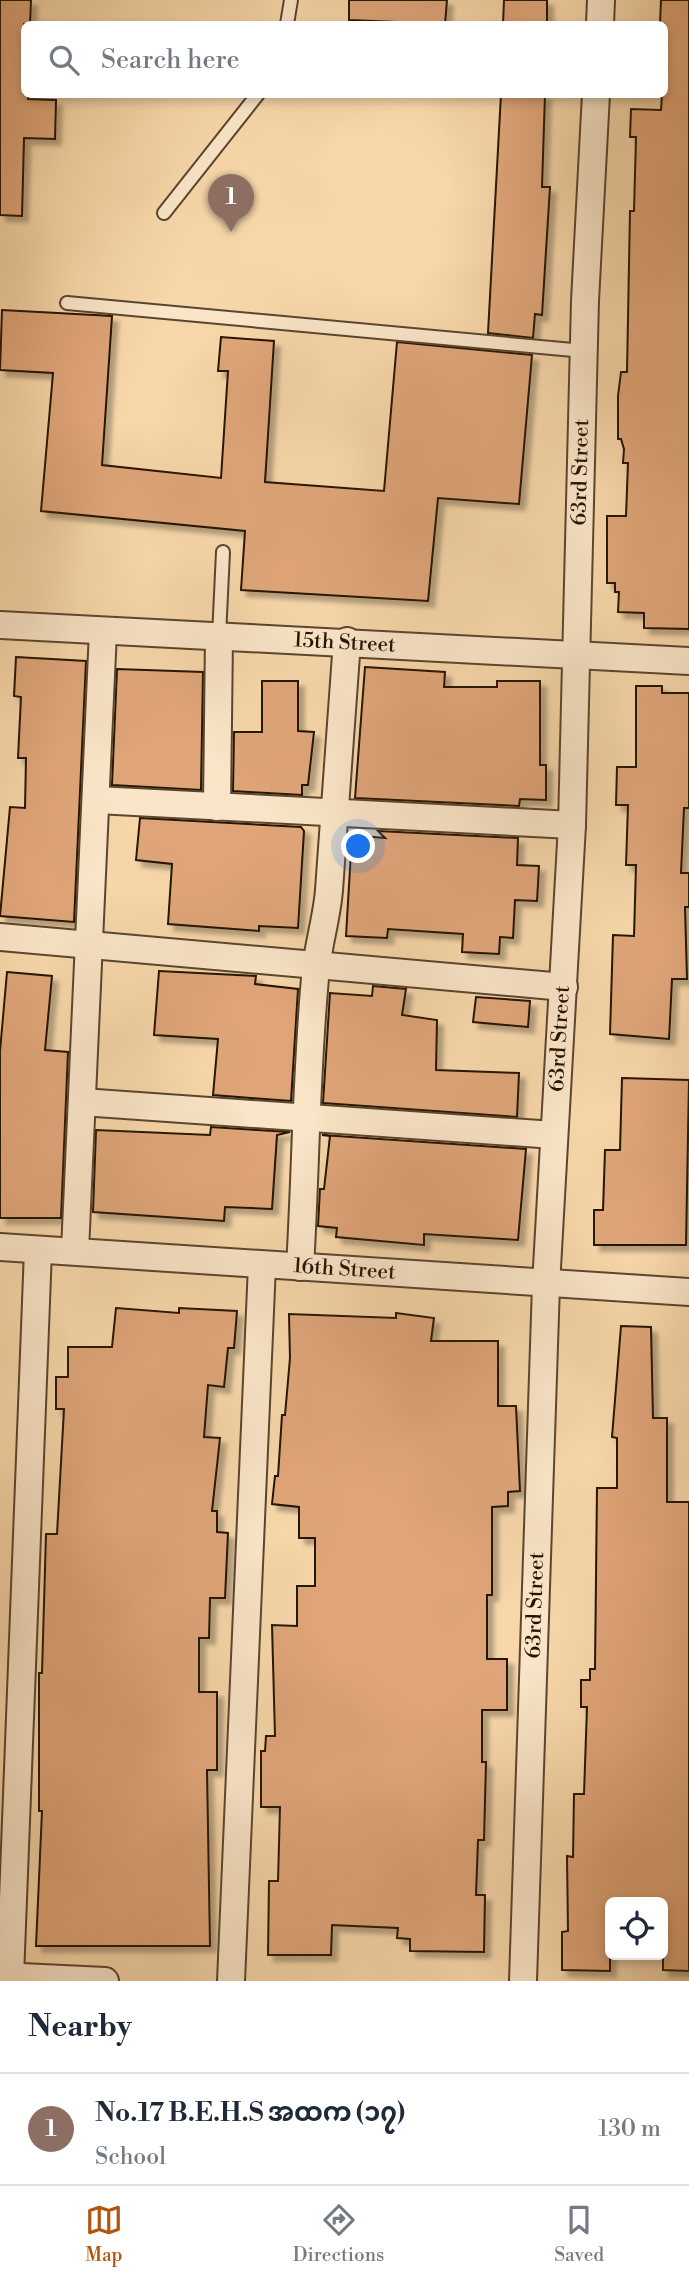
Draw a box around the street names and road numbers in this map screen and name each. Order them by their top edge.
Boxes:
street label: 63rd Street [566,418,595,526]
street label: 15th Street [293,627,397,659]
street label: 63rd Street [544,984,576,1093]
street label: 16th Street [292,1253,397,1286]
street label: 63rd Street [521,1551,550,1659]

